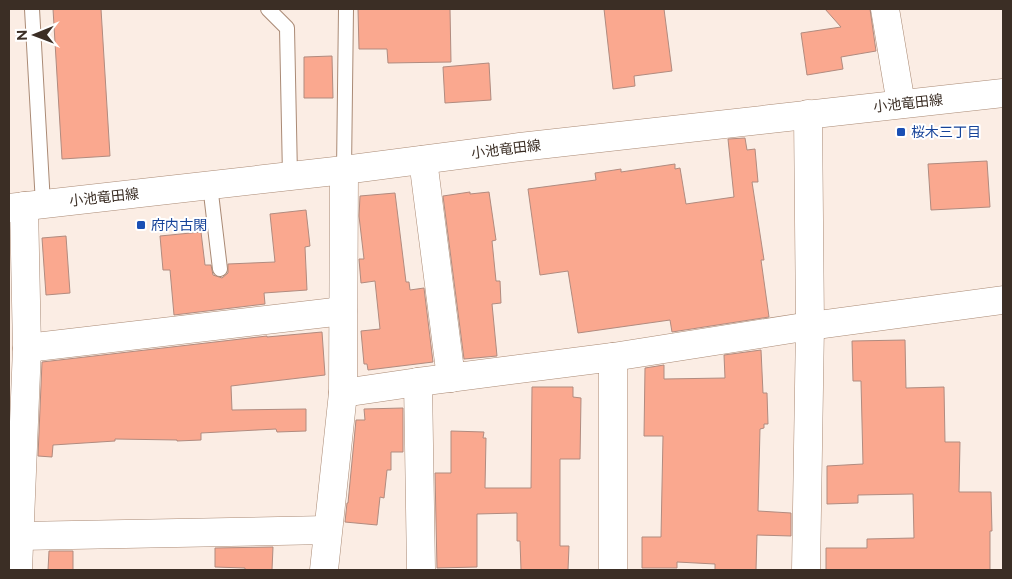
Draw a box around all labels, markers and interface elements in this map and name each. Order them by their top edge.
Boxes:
north arrow [10,10,60,60]
text: N [14,30,30,41]
street label: 小池竜田線 [872,91,944,115]
place label: 桜木三丁目 [911,124,981,140]
marker: 桜木三丁目 [895,126,907,138]
street label: 小池竜田線 [470,137,542,161]
street label: 小池竜田線 [68,185,140,209]
place label: 府内古閑 [151,217,207,233]
marker: 府内古閑 [135,219,147,231]

